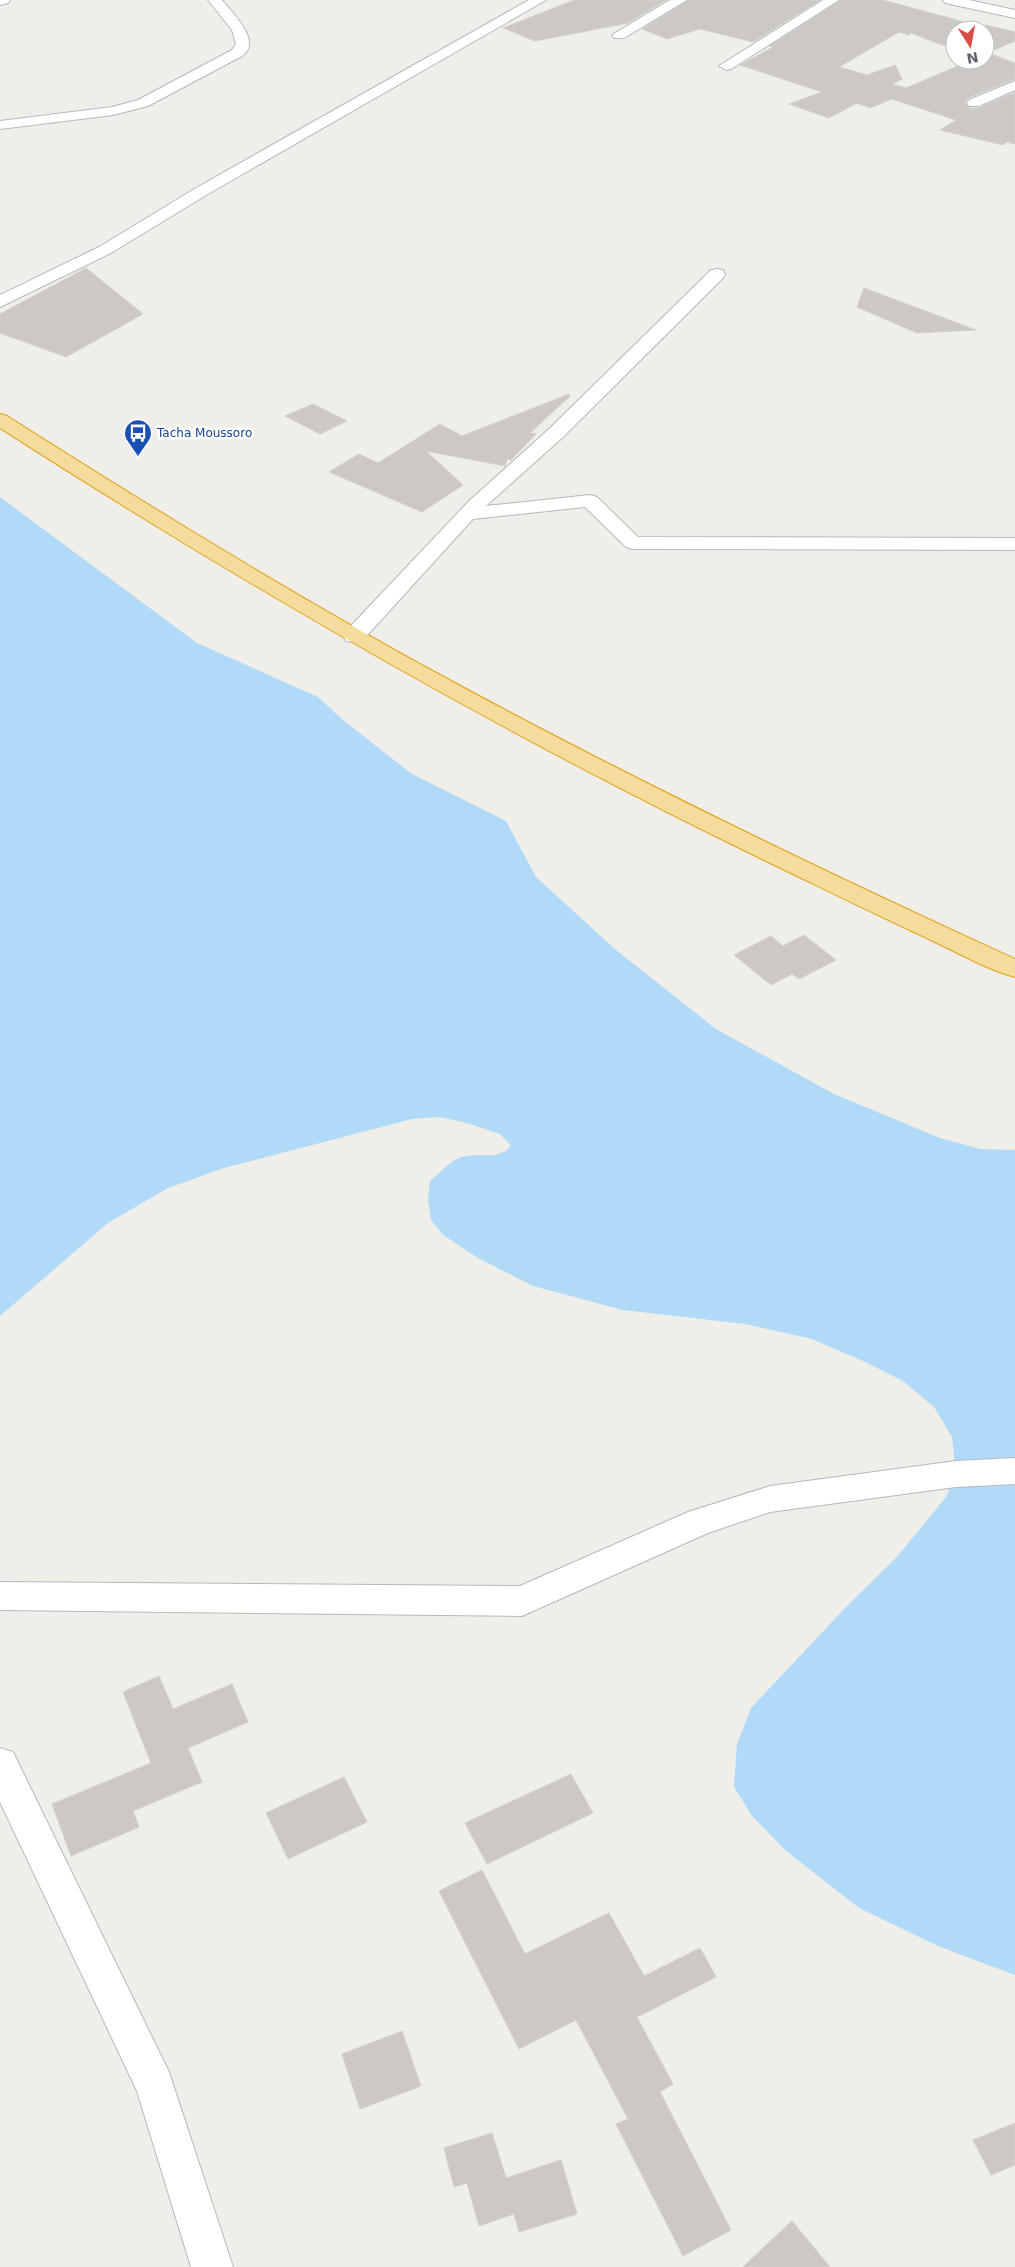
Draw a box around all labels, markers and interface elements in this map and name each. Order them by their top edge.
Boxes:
north arrow [945,20,995,70]
text: N [965,49,980,67]
bus stop icon: Tacha Moussoro [123,418,153,457]
place label: Tacha Moussoro [156,426,252,440]

